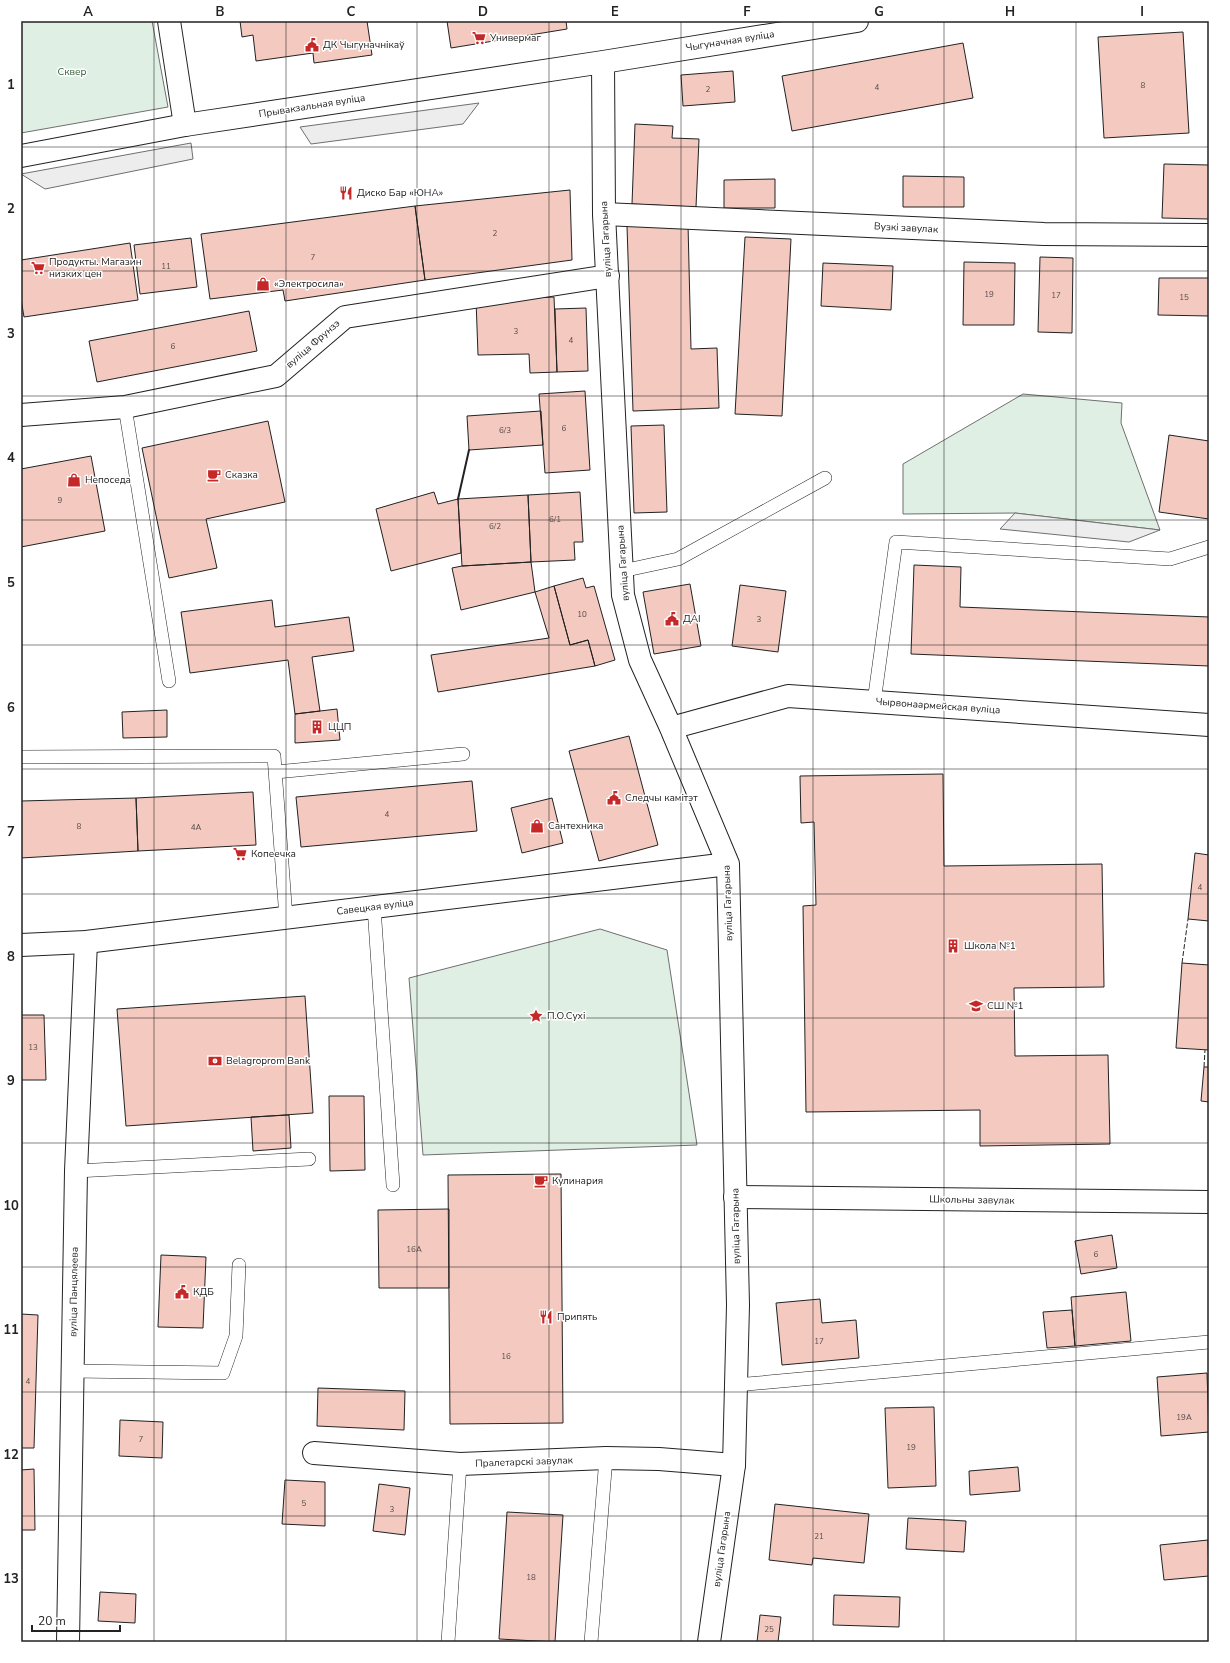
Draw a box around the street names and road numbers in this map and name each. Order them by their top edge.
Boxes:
street label: Чыгуначная вуліца [685,27,775,55]
street label: Прывакзальная вуліца [258,91,366,121]
street label: вуліца Гагарына [597,201,615,277]
street label: Вузкі завулак [873,219,939,237]
street label: вуліца Фрунзэ [283,316,343,372]
street label: вуліца Гагарына [613,525,633,601]
street label: Чырвонаармейская вуліца [875,695,1001,717]
street label: вуліца Гагарына [720,865,736,941]
street label: Савецкая вуліца [336,895,414,919]
street label: вуліца Гагарына [728,1188,744,1264]
street label: Школьны завулак [929,1192,1016,1208]
street label: вуліца Панцялеева [66,1247,82,1337]
street label: Пралетарскі завулак [475,1453,574,1471]
street label: вуліца Гагарына [710,1510,734,1588]

